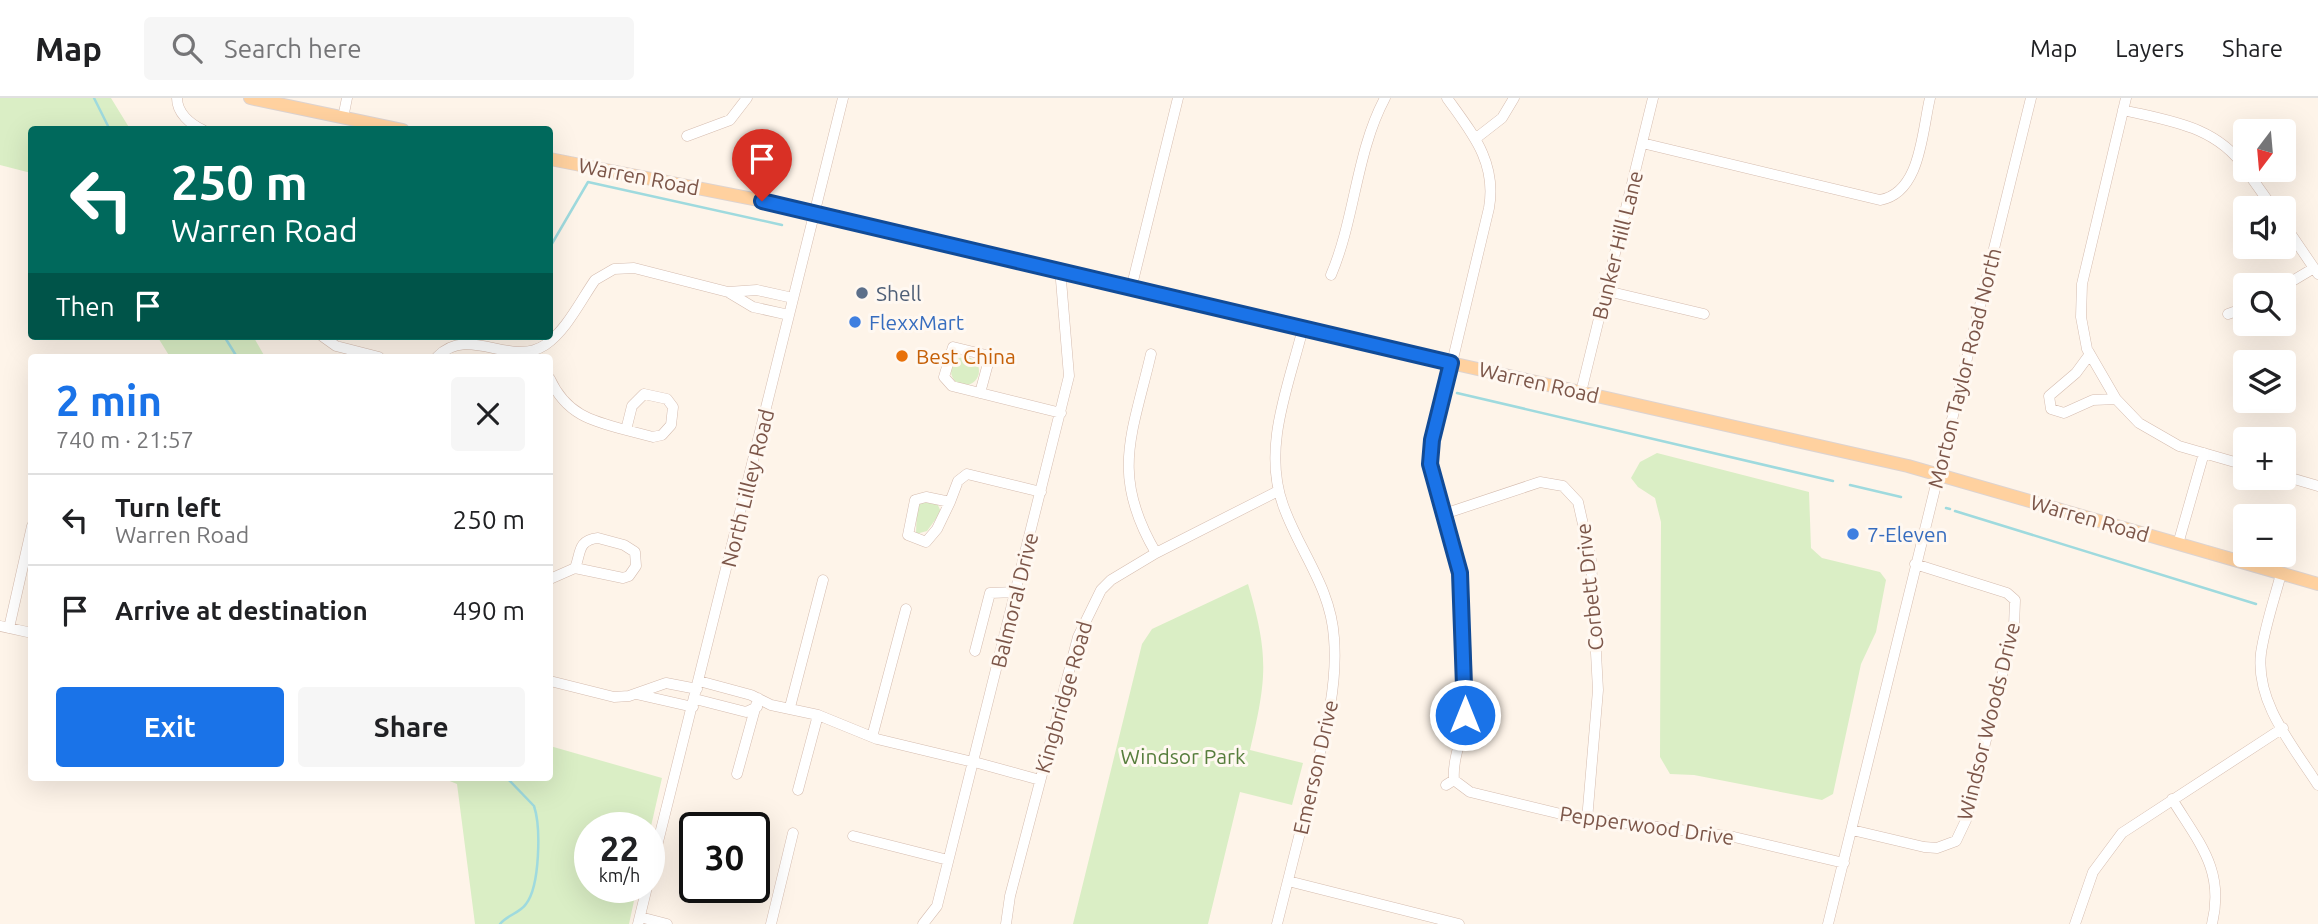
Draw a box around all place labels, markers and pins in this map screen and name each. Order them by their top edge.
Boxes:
pin [732,129,792,201]
place label: Shell [876,281,922,305]
marker: Shell [854,285,870,301]
place label: FlexxMart [869,310,964,334]
marker: FlexxMart [847,314,863,330]
place label: Best China [916,344,1016,368]
marker: Best China [894,348,910,364]
place label: 7-Eleven [1867,522,1948,546]
marker: 7-Eleven [1845,526,1861,542]

